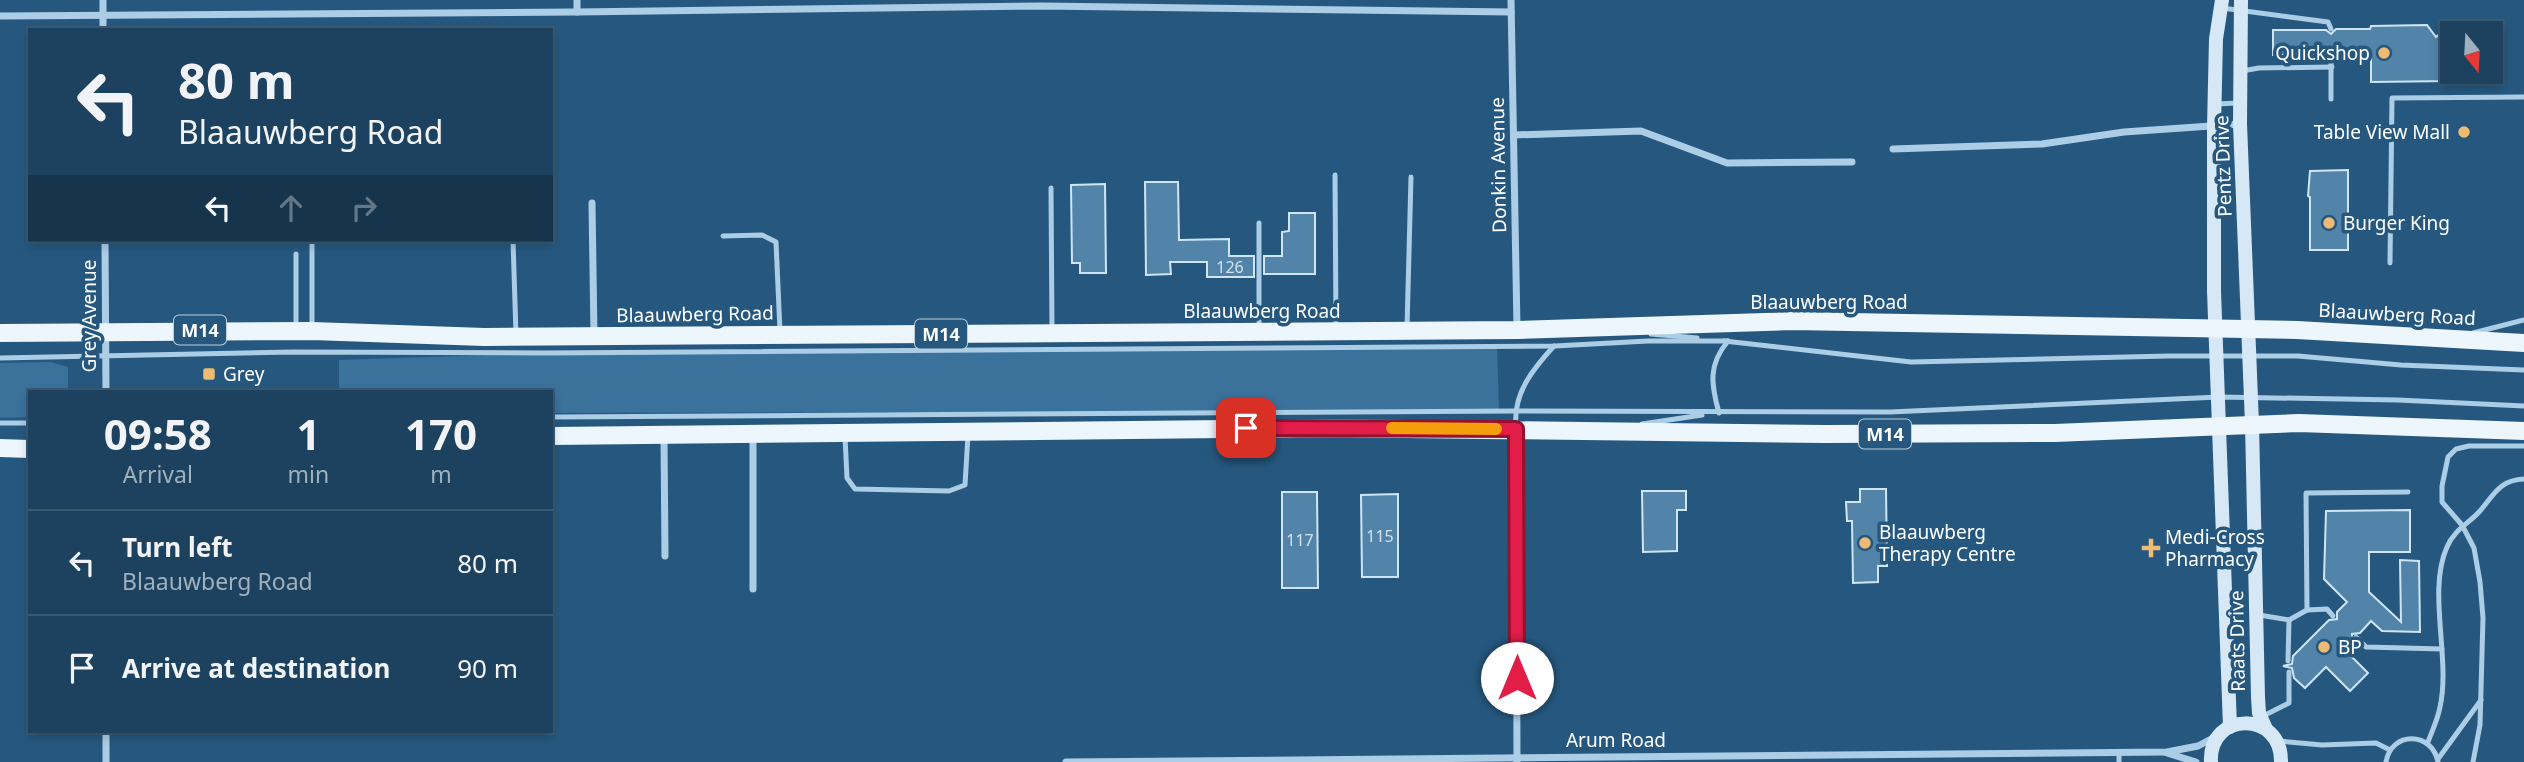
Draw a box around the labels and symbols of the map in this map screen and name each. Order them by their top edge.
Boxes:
north arrow [2440,21,2502,84]
place label: Quickshop [2275,40,2370,66]
marker: Quickshop [2376,45,2392,61]
street label: Donkin Avenue [1484,97,1512,233]
street label: Pentz Drive [2208,115,2238,217]
place label: Table View Mall [2314,119,2450,145]
marker: Table View Mall [2456,124,2472,140]
place label: Burger King [2343,210,2450,236]
marker: Burger King [2321,215,2337,231]
house number: 126 [1216,256,1244,278]
street label: Grey Avenue [76,260,102,372]
street label: Blaauwberg Road [1750,289,1908,315]
street label: Blaauwberg Road [2318,297,2476,331]
street label: Blaauwberg Road [1183,298,1341,324]
street label: Blaauwberg Road [616,300,774,328]
road number: M14 [174,316,226,344]
road number: M14 [915,320,967,348]
place label: Grey [223,361,265,387]
marker: Grey [201,366,217,382]
pin [1216,398,1276,458]
road number: M14 [1859,420,1911,448]
place label: Blaauwberg Therapy Centre [1879,519,2016,567]
place label: Medi-Cross Pharmacy [2165,524,2265,572]
house number: 115 [1366,525,1394,547]
house number: 117 [1286,529,1314,551]
marker: Blaauwberg Therapy Centre [1857,535,1873,551]
marker: Medi-Cross Pharmacy [2143,540,2159,556]
street label: Raats Drive [2223,590,2251,692]
place label: BP [2338,634,2362,660]
marker: BP [2316,639,2332,655]
position arrow [1480,641,1554,715]
street label: Arum Road [1566,727,1666,753]

